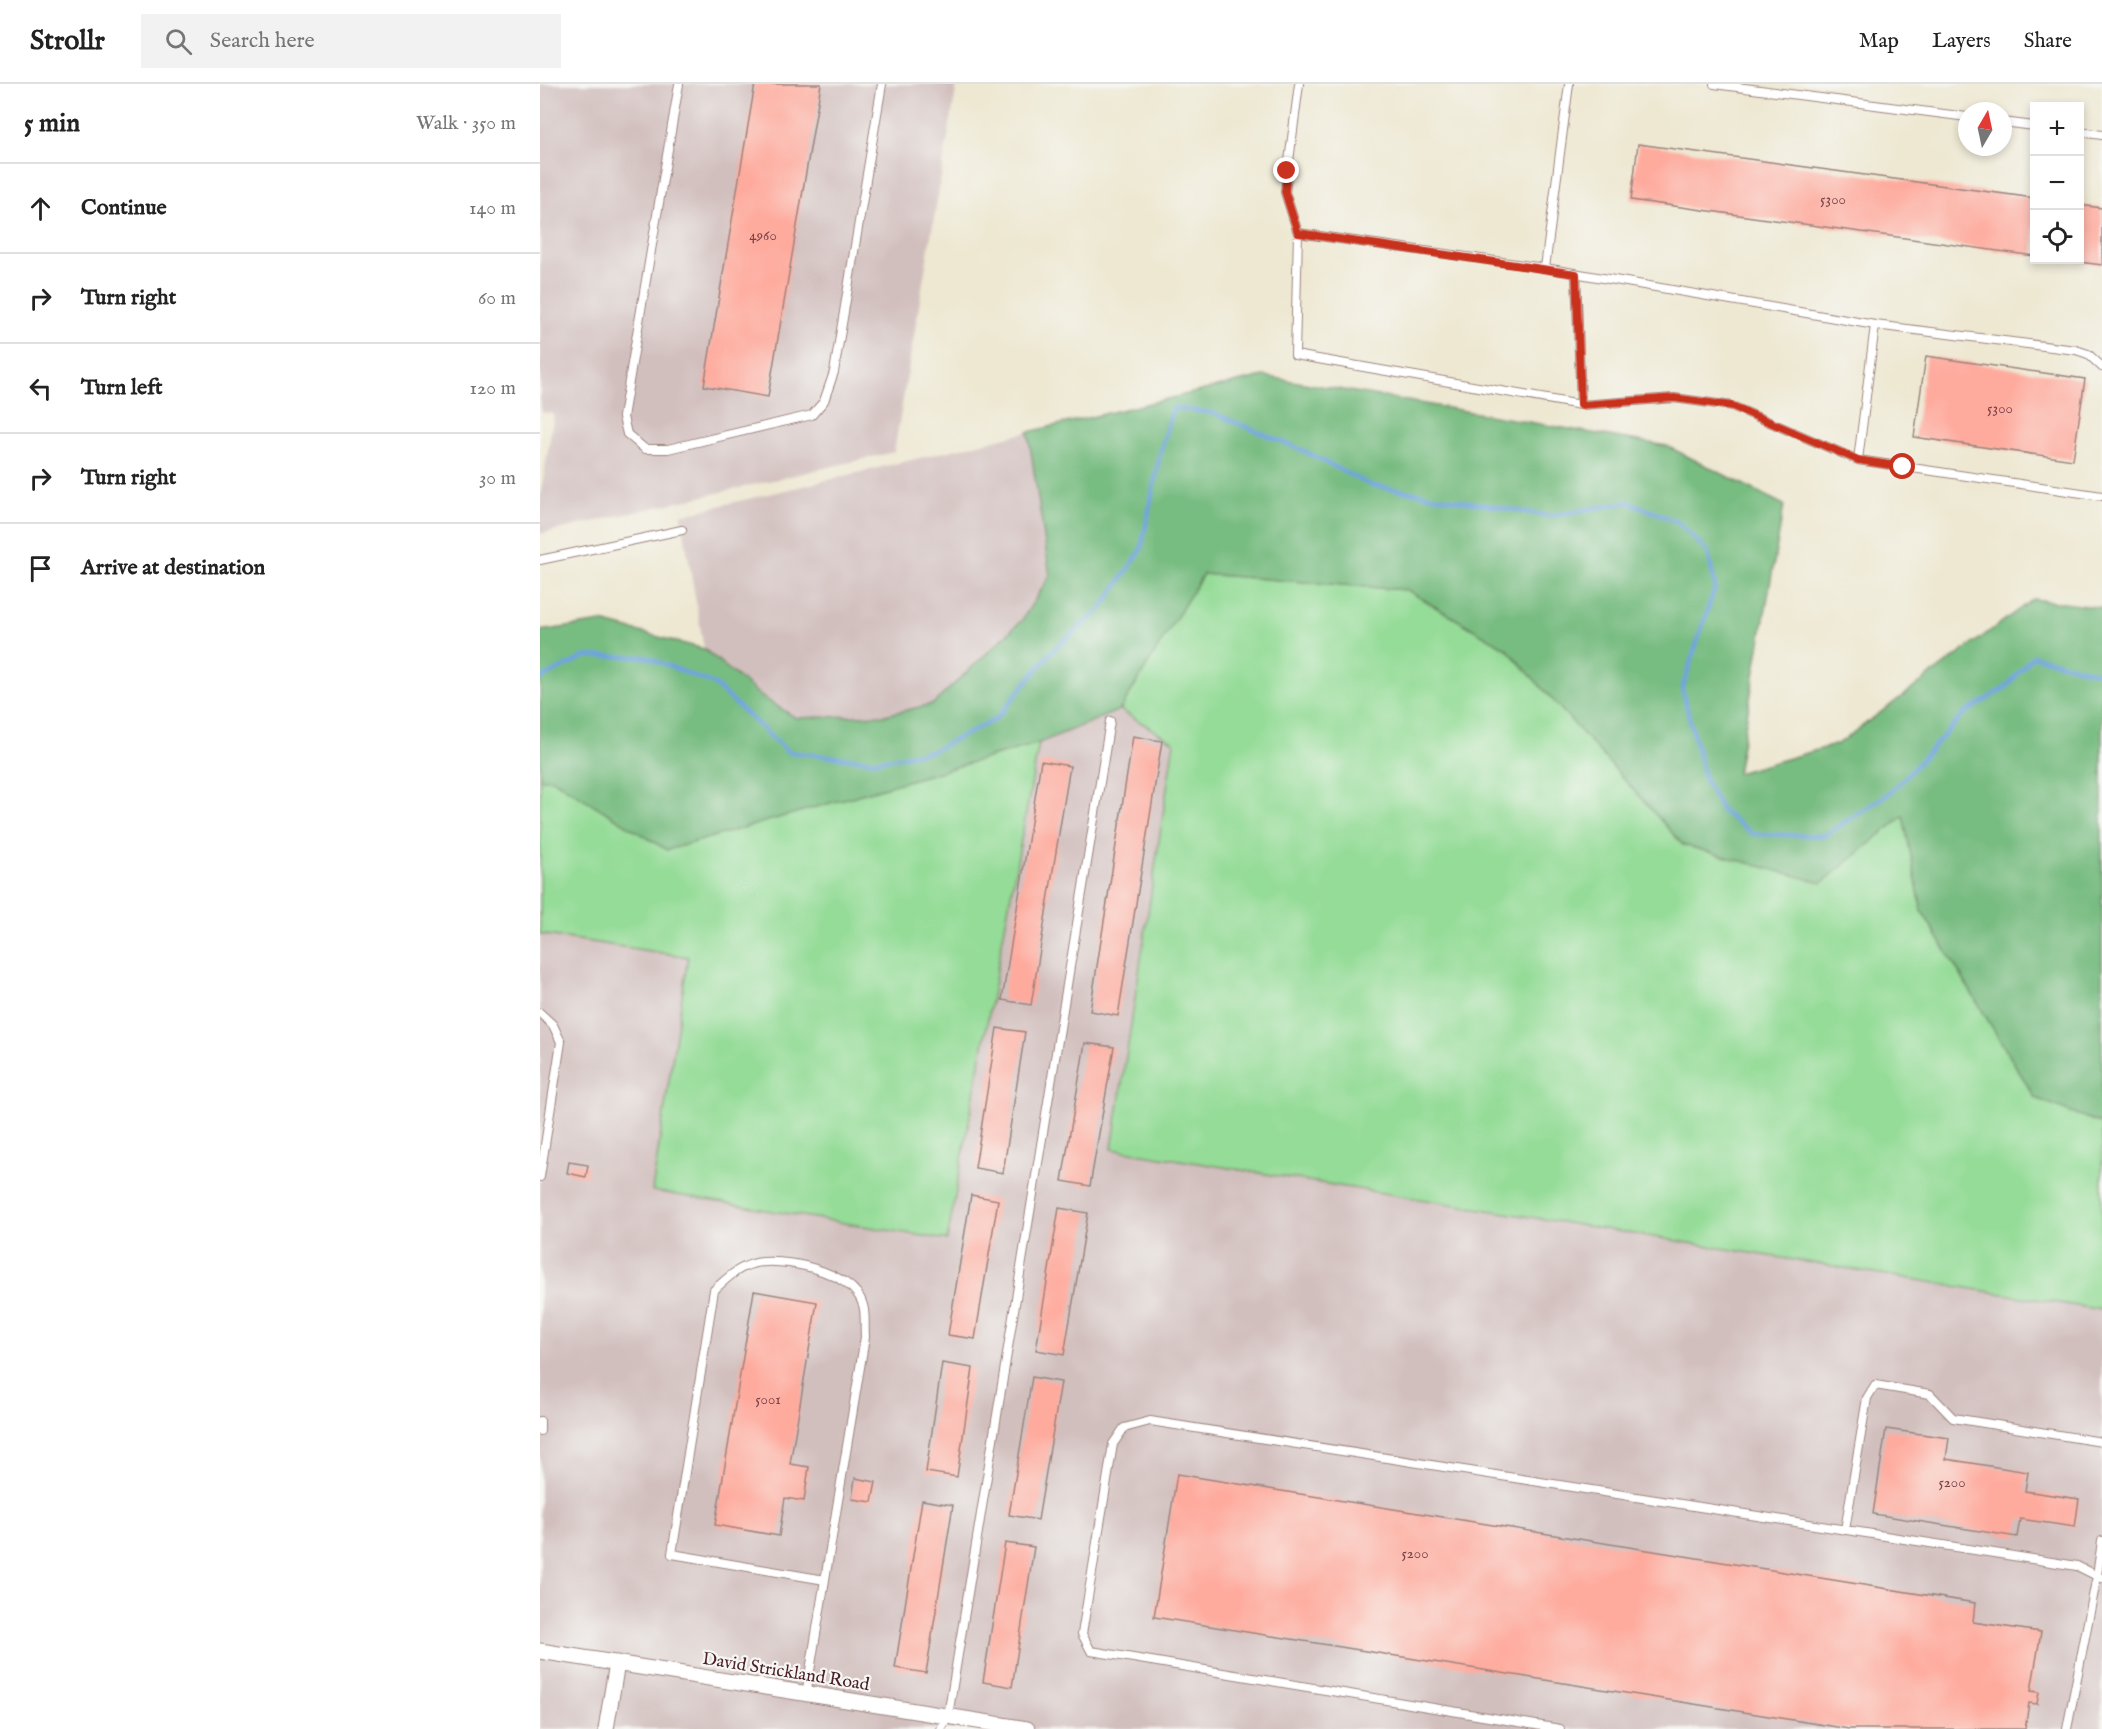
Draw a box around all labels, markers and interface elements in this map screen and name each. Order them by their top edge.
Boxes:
search box [141,14,561,68]
text: Strollr [30,24,105,59]
icon: search [162,25,195,58]
text: Search here [210,27,315,55]
text: Map [1859,28,1899,55]
text: Layers [1932,28,1991,55]
text: Share [2024,28,2072,55]
north arrow [1958,102,2012,156]
map controls [2030,102,2084,264]
button: + [2030,102,2084,156]
text: 5 min [24,107,80,140]
text: Walk · 350 m [416,111,516,136]
button: − [2030,156,2084,210]
route end [1273,157,1299,183]
house number: 5300 [1820,190,1846,209]
icon: ahead [24,192,57,225]
text: Continue [81,194,167,222]
text: 140 m [469,196,516,221]
button: locate [2030,210,2084,264]
house number: 4960 [749,226,777,245]
icon: right [24,282,57,315]
text: Turn right [81,284,176,312]
text: 60 m [478,286,516,311]
icon: left [24,372,57,405]
text: Turn left [81,374,163,402]
text: 120 m [470,376,516,401]
house number: 5300 [1987,399,2013,418]
route start [1889,453,1915,479]
icon: right [24,462,57,495]
text: Turn right [81,464,176,492]
text: 30 m [479,466,516,491]
icon: arrive [24,552,57,585]
text: Arrive at destination [81,554,265,582]
house number: 5001 [755,1390,781,1409]
house number: 5200 [1938,1473,1966,1492]
house number: 5200 [1401,1544,1429,1563]
street label: David Strickland Road [701,1648,871,1697]

